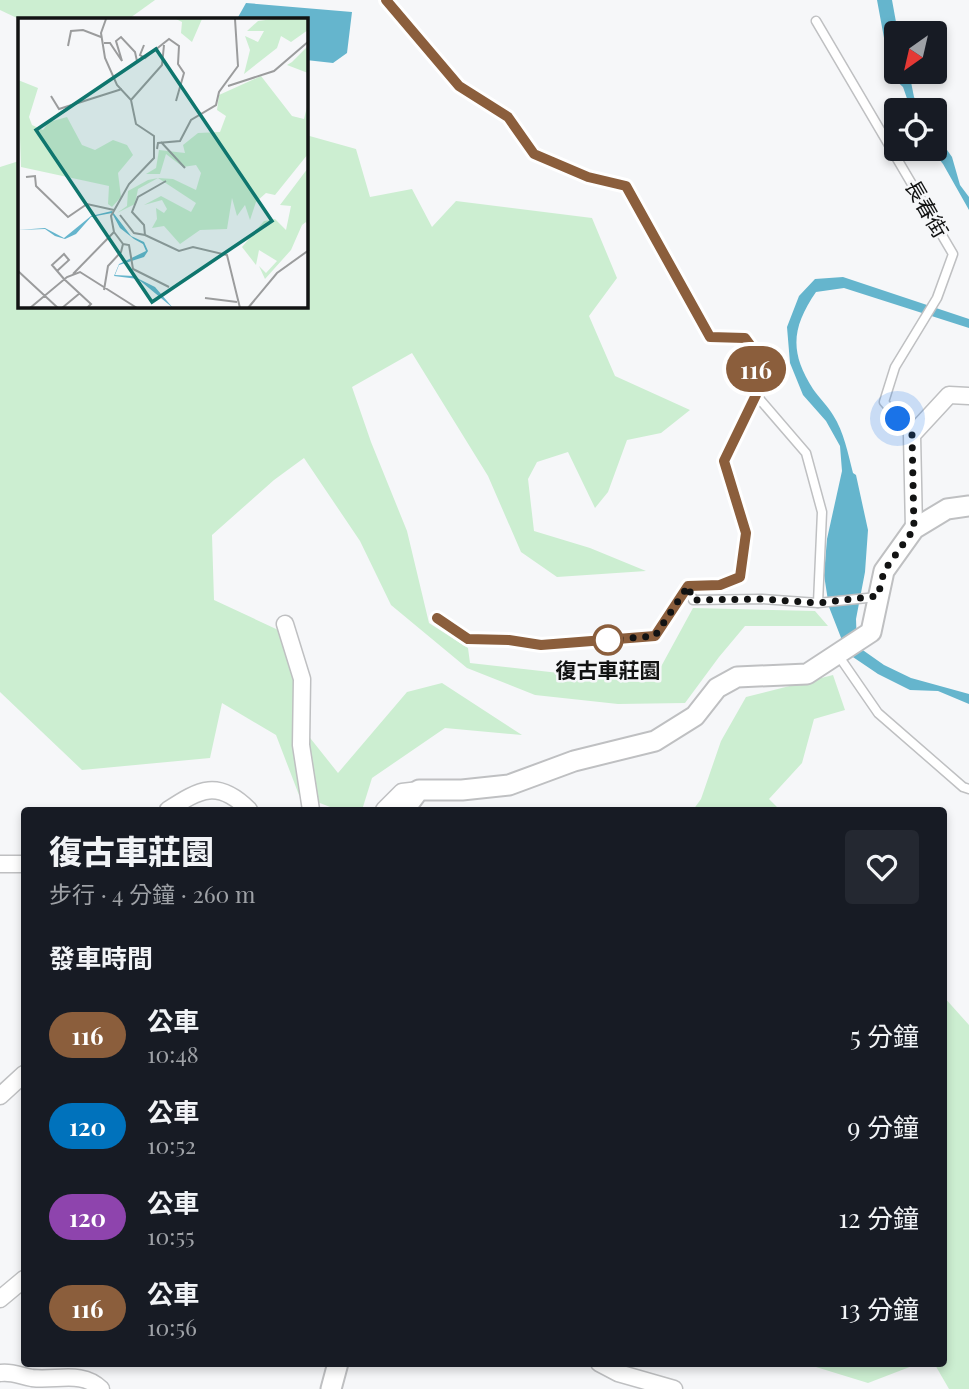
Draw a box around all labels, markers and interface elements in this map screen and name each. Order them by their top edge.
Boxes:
inset map [18,18,308,308]
north arrow [884,21,947,84]
map controls [884,21,947,161]
button: locate [884,98,947,161]
street label: 長春街 [900,174,956,242]
line badge: 116 [716,346,796,392]
text: 116 [740,353,772,385]
your location [880,401,915,436]
marker: 復古車莊園 [593,625,623,655]
place label: 復古車莊園 [556,655,661,683]
text: 復古車莊園 [49,828,214,872]
button: heart [845,830,919,904]
text: 步行 · 4 分鐘 · 260 m [49,878,256,909]
text: 發車時間 [49,940,153,975]
text: 公車 [147,1003,199,1038]
text: 5 分鐘 [850,1018,919,1053]
text: 116 [72,1019,103,1051]
text: 10:48 [147,1038,199,1069]
text: 公車 [147,1094,199,1129]
text: 9 分鐘 [847,1109,919,1144]
text: 120 [69,1110,106,1142]
text: 10:52 [147,1129,196,1160]
text: 公車 [147,1185,199,1220]
text: 12 分鐘 [838,1200,919,1235]
text: 120 [69,1201,106,1233]
text: 10:55 [147,1220,195,1251]
text: 公車 [147,1276,199,1311]
text: 13 分鐘 [840,1291,919,1326]
text: 116 [72,1292,103,1324]
text: 10:56 [147,1311,197,1342]

